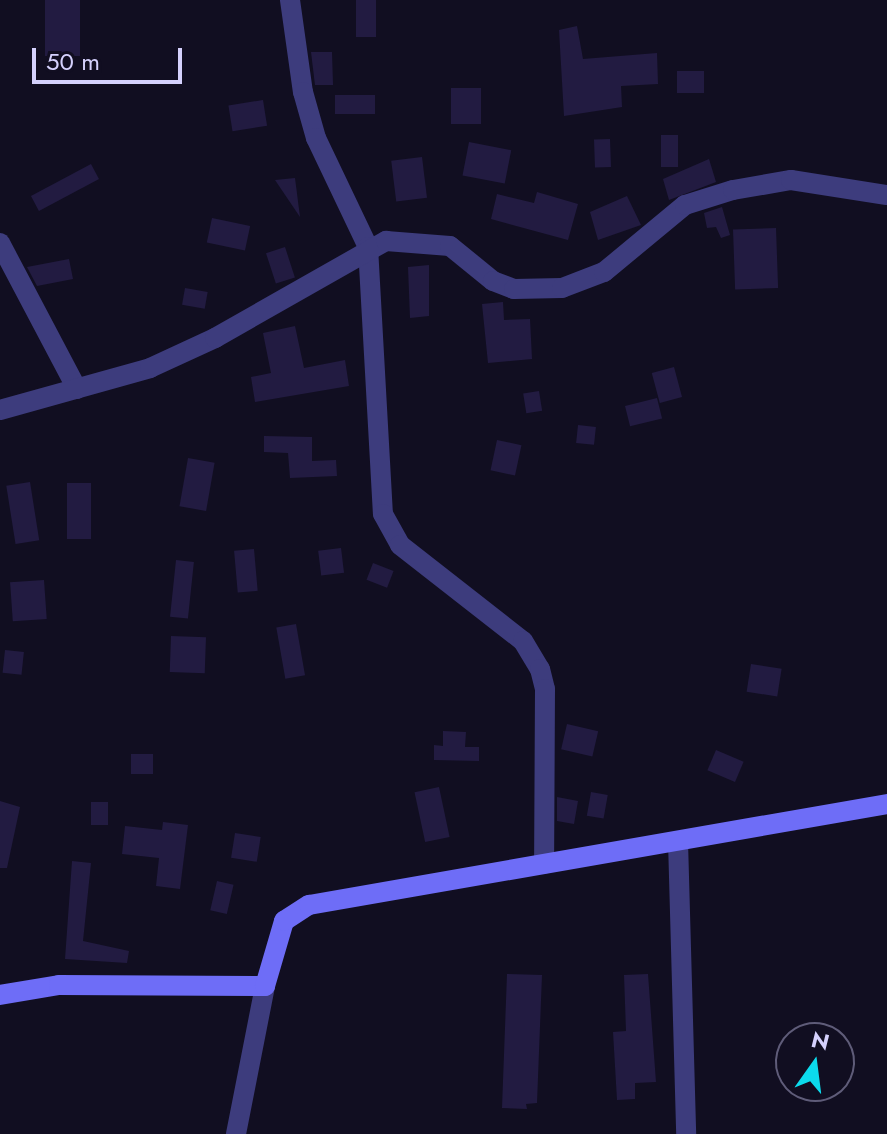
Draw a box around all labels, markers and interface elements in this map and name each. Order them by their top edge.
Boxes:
scale bar [36,32,186,82]
text: 50 m [46,44,100,79]
north arrow [775,1022,855,1102]
text: N [808,1023,833,1058]

